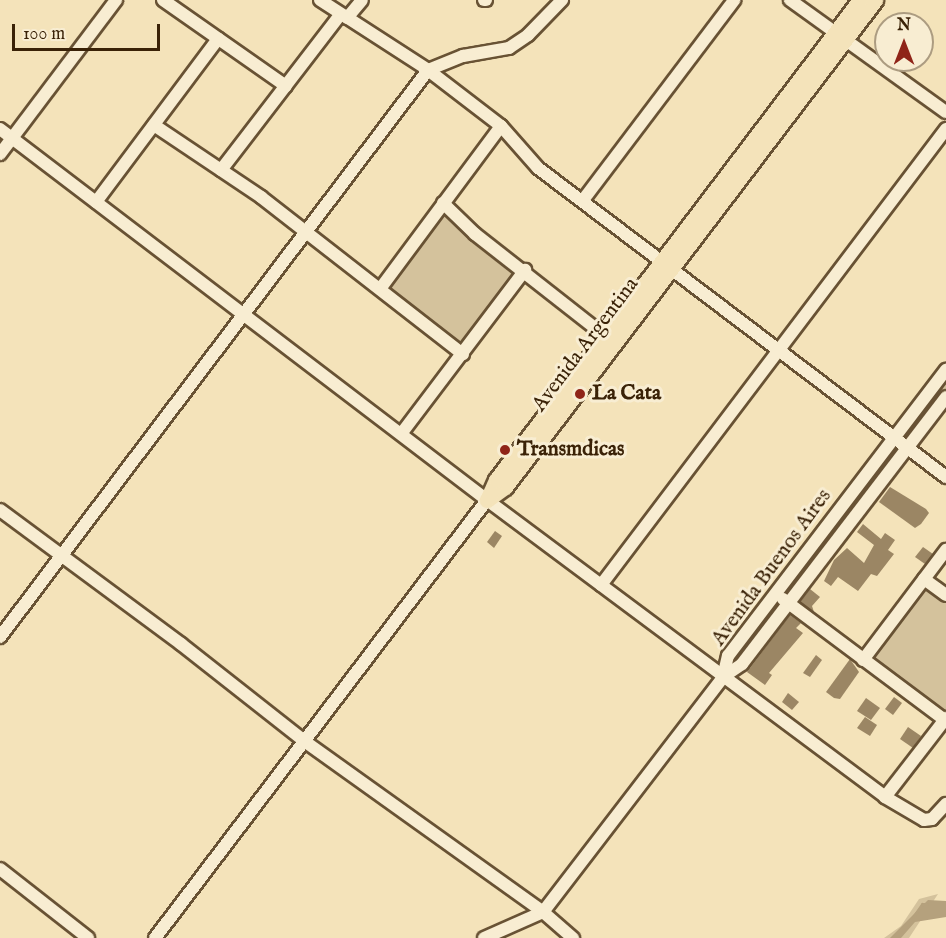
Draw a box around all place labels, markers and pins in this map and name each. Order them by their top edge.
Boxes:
place label: La Cata [592,381,661,407]
marker: La Cata [573,387,587,401]
place label: Transmdicas [517,437,624,463]
marker: Transmdicas [498,443,512,457]

